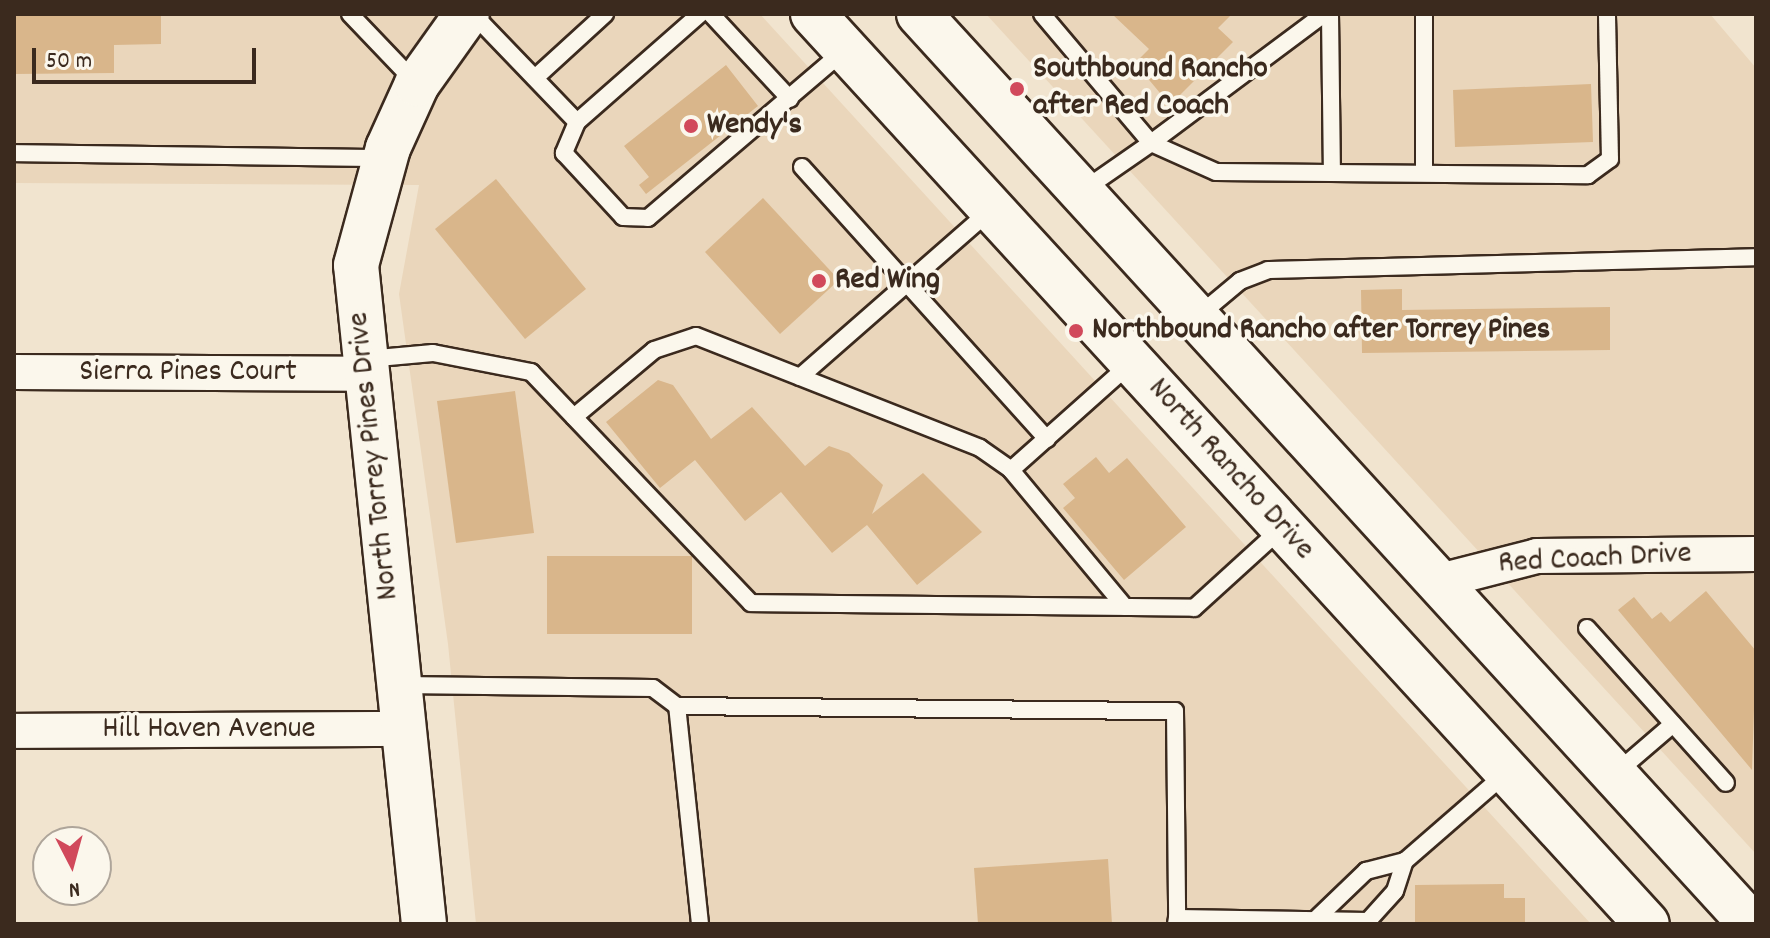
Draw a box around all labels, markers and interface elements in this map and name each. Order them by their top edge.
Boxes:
scale bar [36,32,260,82]
text: 50 m [46,45,92,79]
place label: Southbound Rancho after Red Coach [1033,52,1268,127]
marker: Southbound Rancho after Red Coach [1008,80,1026,98]
place label: Wendy's [707,107,802,145]
marker: Wendy's [682,117,700,135]
place label: Red Wing [835,262,940,300]
marker: Red Wing [810,272,828,290]
street label: North Torrey Pines Drive [341,310,409,602]
place label: Northbound Rancho after Torrey Pines [1092,312,1550,350]
marker: Northbound Rancho after Torrey Pines [1067,322,1085,340]
street label: Sierra Pines Court [79,354,297,392]
street label: North Rancho Drive [1138,371,1322,569]
street label: Red Coach Drive [1497,536,1693,584]
street label: Hill Haven Avenue [102,711,316,749]
north arrow [32,826,112,906]
text: N [67,872,81,904]

